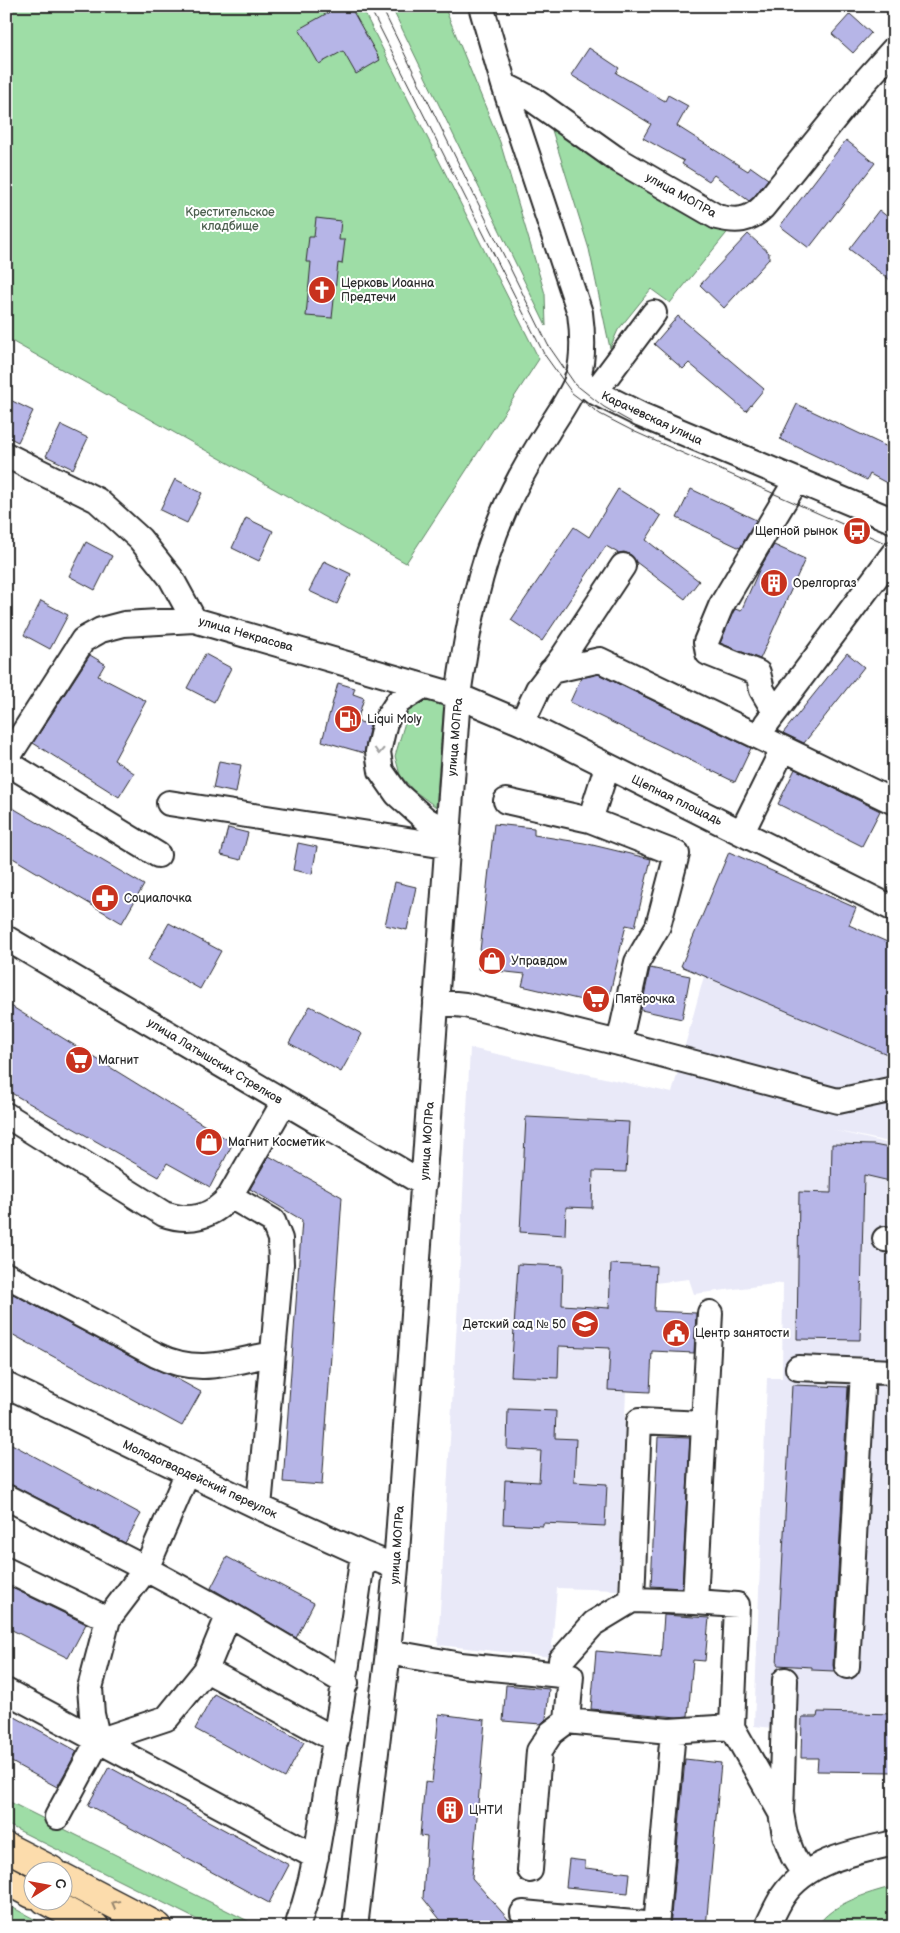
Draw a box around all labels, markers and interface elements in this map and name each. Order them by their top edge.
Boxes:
street label: улица МОПРа [643,170,719,221]
park label: Крестительское кладбище [185,205,275,234]
church icon: Церковь Иоанна Предтечи [307,275,337,305]
place label: Церковь Иоанна Предтечи [341,276,434,305]
street label: Карачевская улица [599,388,705,449]
bus stop icon: Щепной рынок [842,516,872,546]
place label: Щепной рынок [755,524,839,539]
building icon: Орелгоргаз [759,568,789,598]
place label: Орелгоргаз [793,576,857,591]
street label: улица Некрасова [197,614,295,655]
street label: улица МОПРа [445,697,466,777]
fuel station icon: Liqui Moly [333,704,363,734]
place label: Liqui Moly [367,712,422,727]
one-way arrow [374,747,385,755]
street label: Щепная площадь [629,772,725,829]
pharmacy icon: Социалочка [90,883,120,913]
place label: Социалочка [124,891,192,906]
shop icon: Управдом [477,946,507,976]
place label: Управдом [511,954,567,969]
supermarket icon: Пятёрочка [581,984,611,1014]
place label: Пятёрочка [615,992,675,1007]
street label: улица Латышских Стрелков [144,1015,286,1108]
supermarket icon: Магнит [64,1045,94,1075]
place label: Магнит [98,1053,139,1068]
street label: улица МОПРа [417,1101,438,1181]
shop icon: Магнит Косметик [194,1127,224,1157]
place label: Магнит Косметик [228,1135,326,1150]
school or university icon: Детский сад № 50 [570,1309,600,1339]
place label: Детский сад № 50 [463,1317,566,1332]
public building icon: Центр занятости [661,1318,691,1348]
place label: Центр занятости [695,1326,789,1341]
street label: Молодогвардейский переулок [120,1437,280,1522]
street label: улица МОПРа [387,1505,408,1585]
building icon: ЦНТИ [435,1795,465,1825]
place label: ЦНТИ [469,1803,503,1818]
north arrow [22,1860,72,1910]
text: С [51,1877,70,1890]
one-way arrow [111,1900,120,1910]

